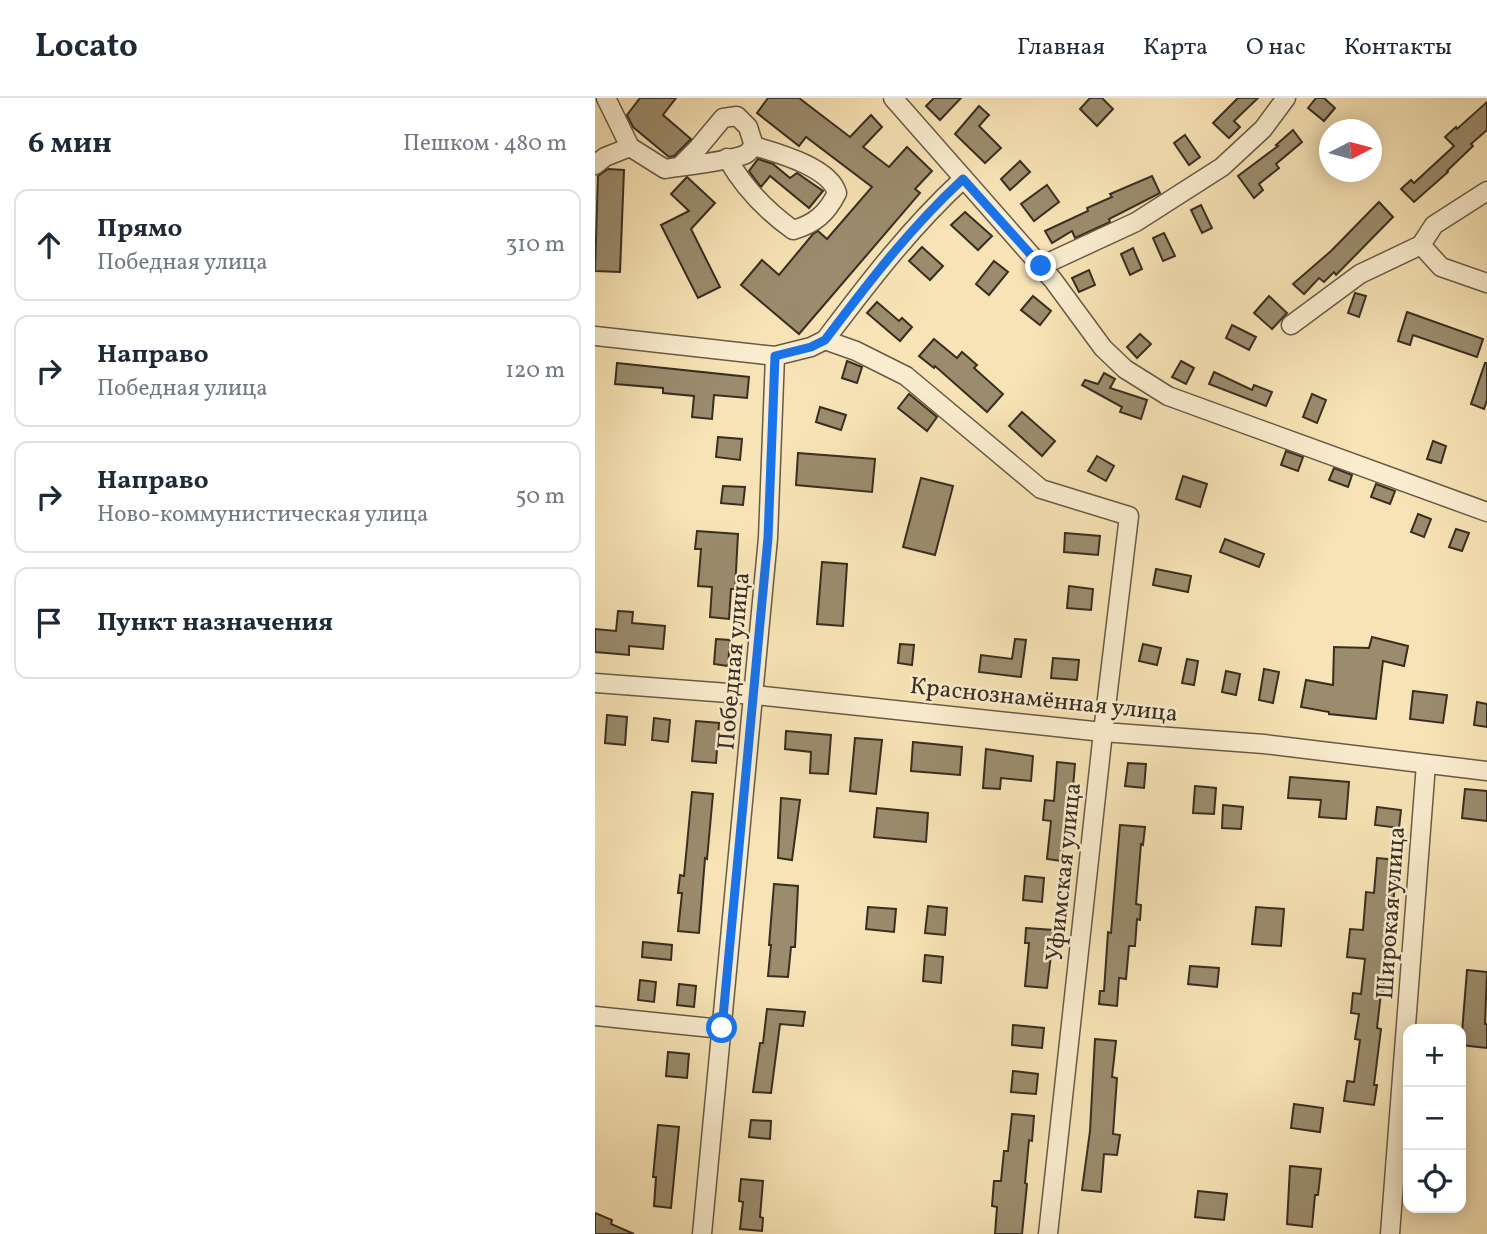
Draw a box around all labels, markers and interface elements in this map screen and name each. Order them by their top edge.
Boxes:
text: Locato [35,25,138,71]
text: Главная [1017,31,1105,65]
text: Карта [1143,31,1208,65]
text: О нас [1246,31,1306,65]
text: Контакты [1344,31,1452,65]
north arrow [1319,119,1382,182]
text: 6 мин [28,123,112,165]
text: Пешком · 480 m [403,128,567,160]
text: Прямо [97,211,182,247]
icon: ahead [30,226,68,264]
text: 310 m [505,229,565,261]
text: Победная улица [97,247,268,279]
route end [1025,250,1056,281]
text: Направо [97,337,209,373]
icon: right [30,352,68,390]
text: 120 m [505,355,565,387]
text: Победная улица [97,373,268,405]
text: Направо [97,463,209,499]
icon: right [30,478,68,516]
text: 50 m [516,481,565,513]
text: Ново-коммунистическая улица [97,499,429,531]
street label: Победная улица [710,571,760,751]
icon: arrive [30,604,68,642]
text: Пункт назначения [97,605,333,641]
street label: Краснознамённая улица [908,670,1180,732]
street label: Уфимская улица [1039,781,1091,964]
street label: Широкая улица [1369,825,1415,1001]
route start [706,1012,737,1043]
map controls [1403,1024,1466,1213]
button: + [1403,1024,1466,1087]
button: − [1403,1087,1466,1150]
button: locate [1403,1150,1466,1213]

